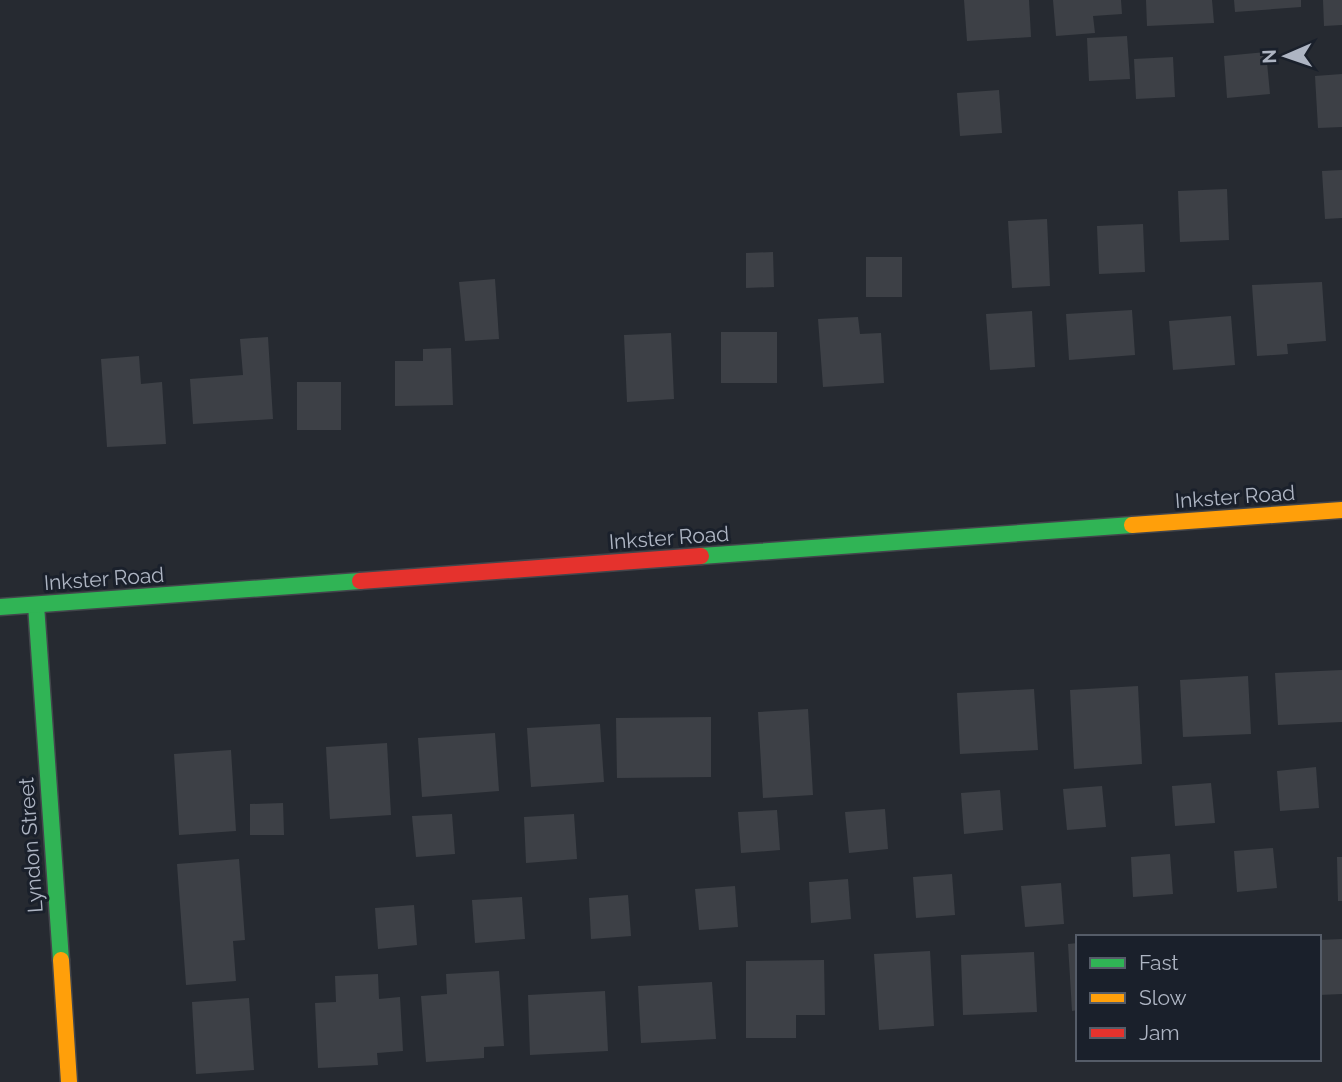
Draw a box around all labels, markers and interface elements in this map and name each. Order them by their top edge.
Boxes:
north arrow [1251,21,1321,91]
text: N [1258,49,1280,64]
street label: Inkster Road [1174,480,1296,513]
street label: Inkster Road [608,521,730,554]
street label: Inkster Road [43,562,165,595]
street label: Lyndon Street [13,777,48,914]
legend [1076,935,1321,1061]
text: Fast [1139,950,1179,975]
text: Slow [1139,985,1187,1010]
text: Jam [1139,1020,1180,1045]

